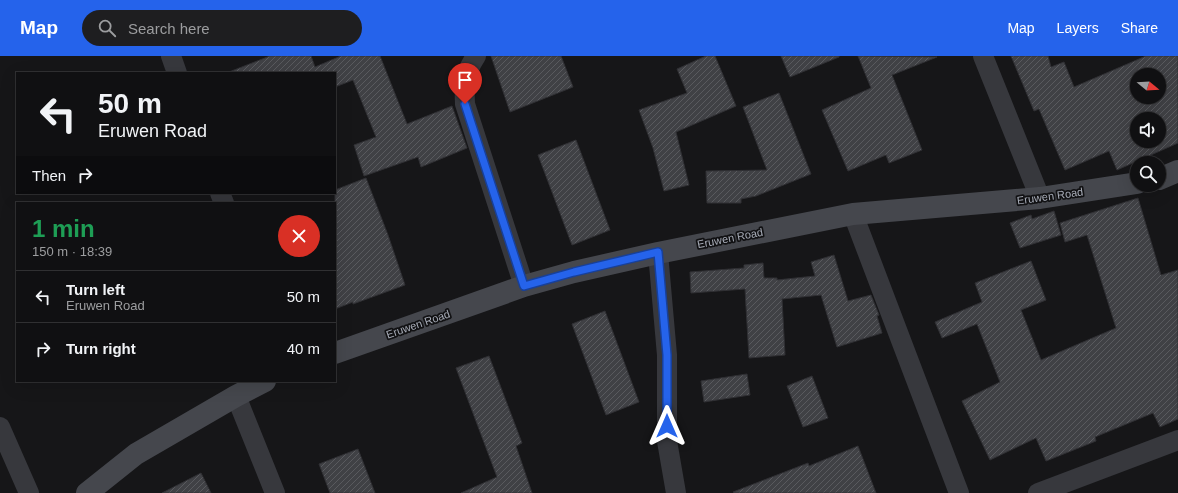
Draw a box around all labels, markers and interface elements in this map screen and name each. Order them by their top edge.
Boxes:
search box [82,10,362,46]
text: Map [20,17,58,38]
icon: search [96,17,118,39]
text: Search here [128,20,210,37]
text: Map [1007,20,1035,36]
text: Layers [1057,20,1099,36]
text: Share [1121,20,1158,36]
pin [448,63,482,104]
north arrow [1130,68,1166,104]
map controls [1130,68,1166,192]
icon: arrive [454,69,476,91]
icon: left [32,88,84,140]
text: 50 m [98,88,162,119]
button: sound [1130,112,1166,148]
text: Eruwen Road [98,121,207,141]
button: search [1130,156,1166,192]
icon: right [74,164,96,186]
text: Then [32,167,66,184]
street label: Eruwen Road [1016,185,1084,207]
text: 1 min [32,215,95,242]
button: close [278,215,320,257]
street label: Eruwen Road [696,226,764,250]
text: 150 m · 18:39 [32,244,112,259]
text: Turn left [66,281,125,298]
icon: left [32,286,54,308]
text: 50 m [287,288,320,305]
text: Eruwen Road [66,298,145,313]
street label: Eruwen Road [385,307,451,341]
icon: right [32,338,54,360]
text: Turn right [66,340,136,357]
text: 40 m [287,340,320,357]
position arrow [646,405,688,447]

